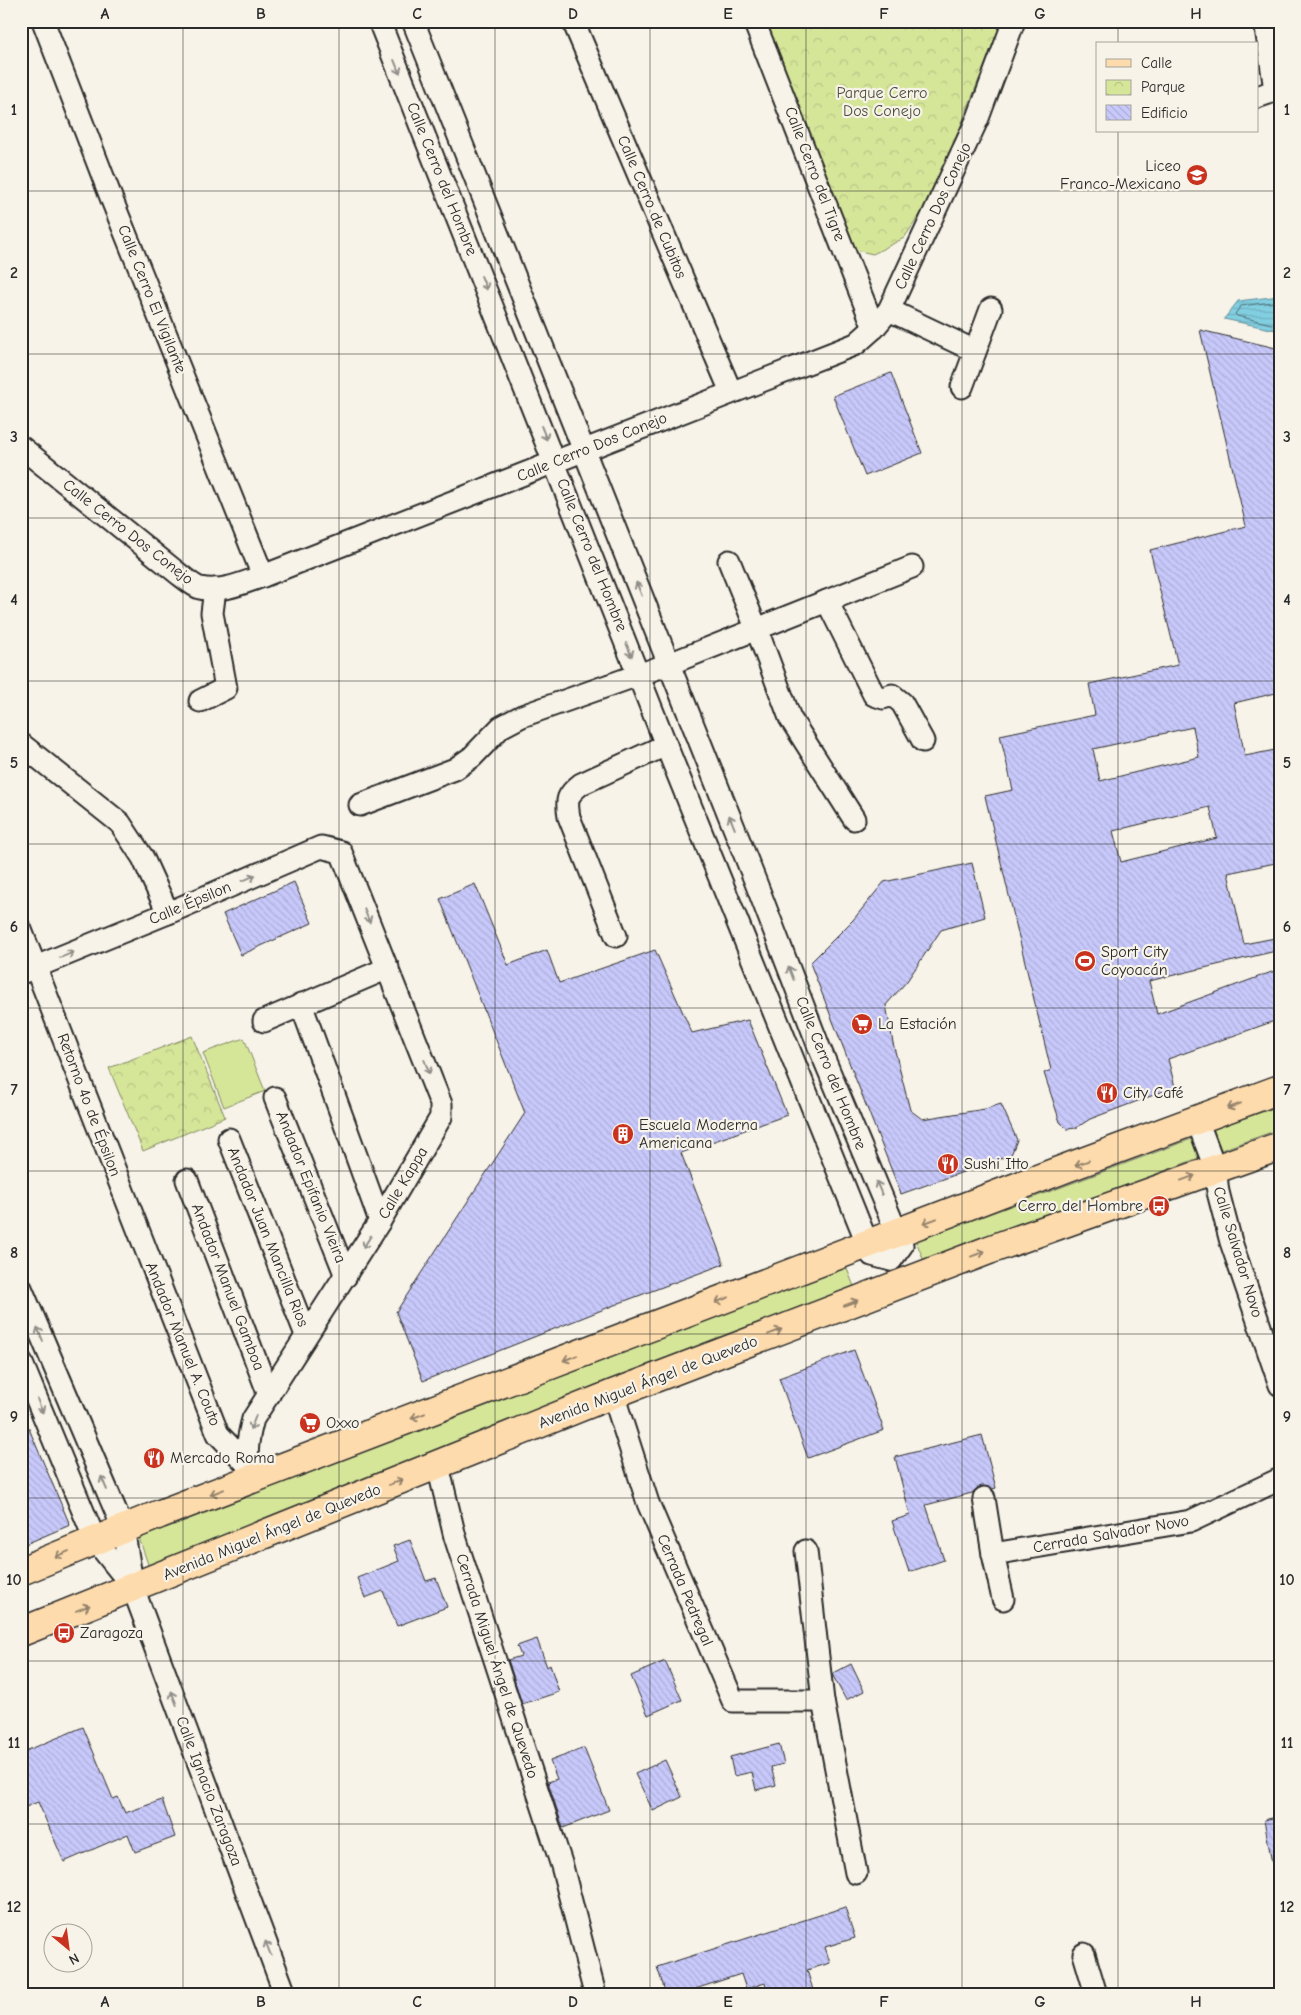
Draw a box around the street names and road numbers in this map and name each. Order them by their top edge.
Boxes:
street label: Calle Cerro del Hombre [403,100,481,258]
street label: Calle Cerro del Tigre [781,104,849,244]
street label: Calle Cerro de Cubitos [614,133,690,282]
street label: Calle Cerro Dos Conejo [891,140,975,292]
street label: Calle Cerro El Vigilante [114,222,190,376]
street label: Calle Cerro Dos Conejo [514,409,670,485]
street label: Calle Cerro Dos Conejo [59,476,197,588]
street label: Calle Cerro del Hombre [553,476,631,634]
street label: Calle Épsilon [146,877,234,928]
street label: Calle Cerro del Hombre [792,994,870,1152]
street label: Retorno 4o de Épsilon [53,1031,125,1179]
street label: Andador Epifanio Vieira [272,1108,350,1266]
street label: Calle Kappa [374,1144,432,1222]
street label: Andador Juan Mancilla Rios [224,1145,312,1330]
street label: Calle Salvador Novo [1210,1184,1266,1320]
street label: Andador Manuel Gamboa [188,1201,268,1373]
street label: Andador Manuel A. Couto [142,1259,224,1429]
street label: Avenida Miguel Ángel de Quevedo [536,1331,760,1432]
street label: Avenida Miguel Ángel de Quevedo [160,1479,383,1584]
street label: Cerrada Salvador Novo [1032,1511,1190,1557]
street label: Cerrada Pedregal [653,1531,717,1649]
street label: Cerrada Miguel Ángel de Quevedo [452,1551,543,1781]
street label: Calle Ignacio Zaragoza [172,1714,246,1868]

